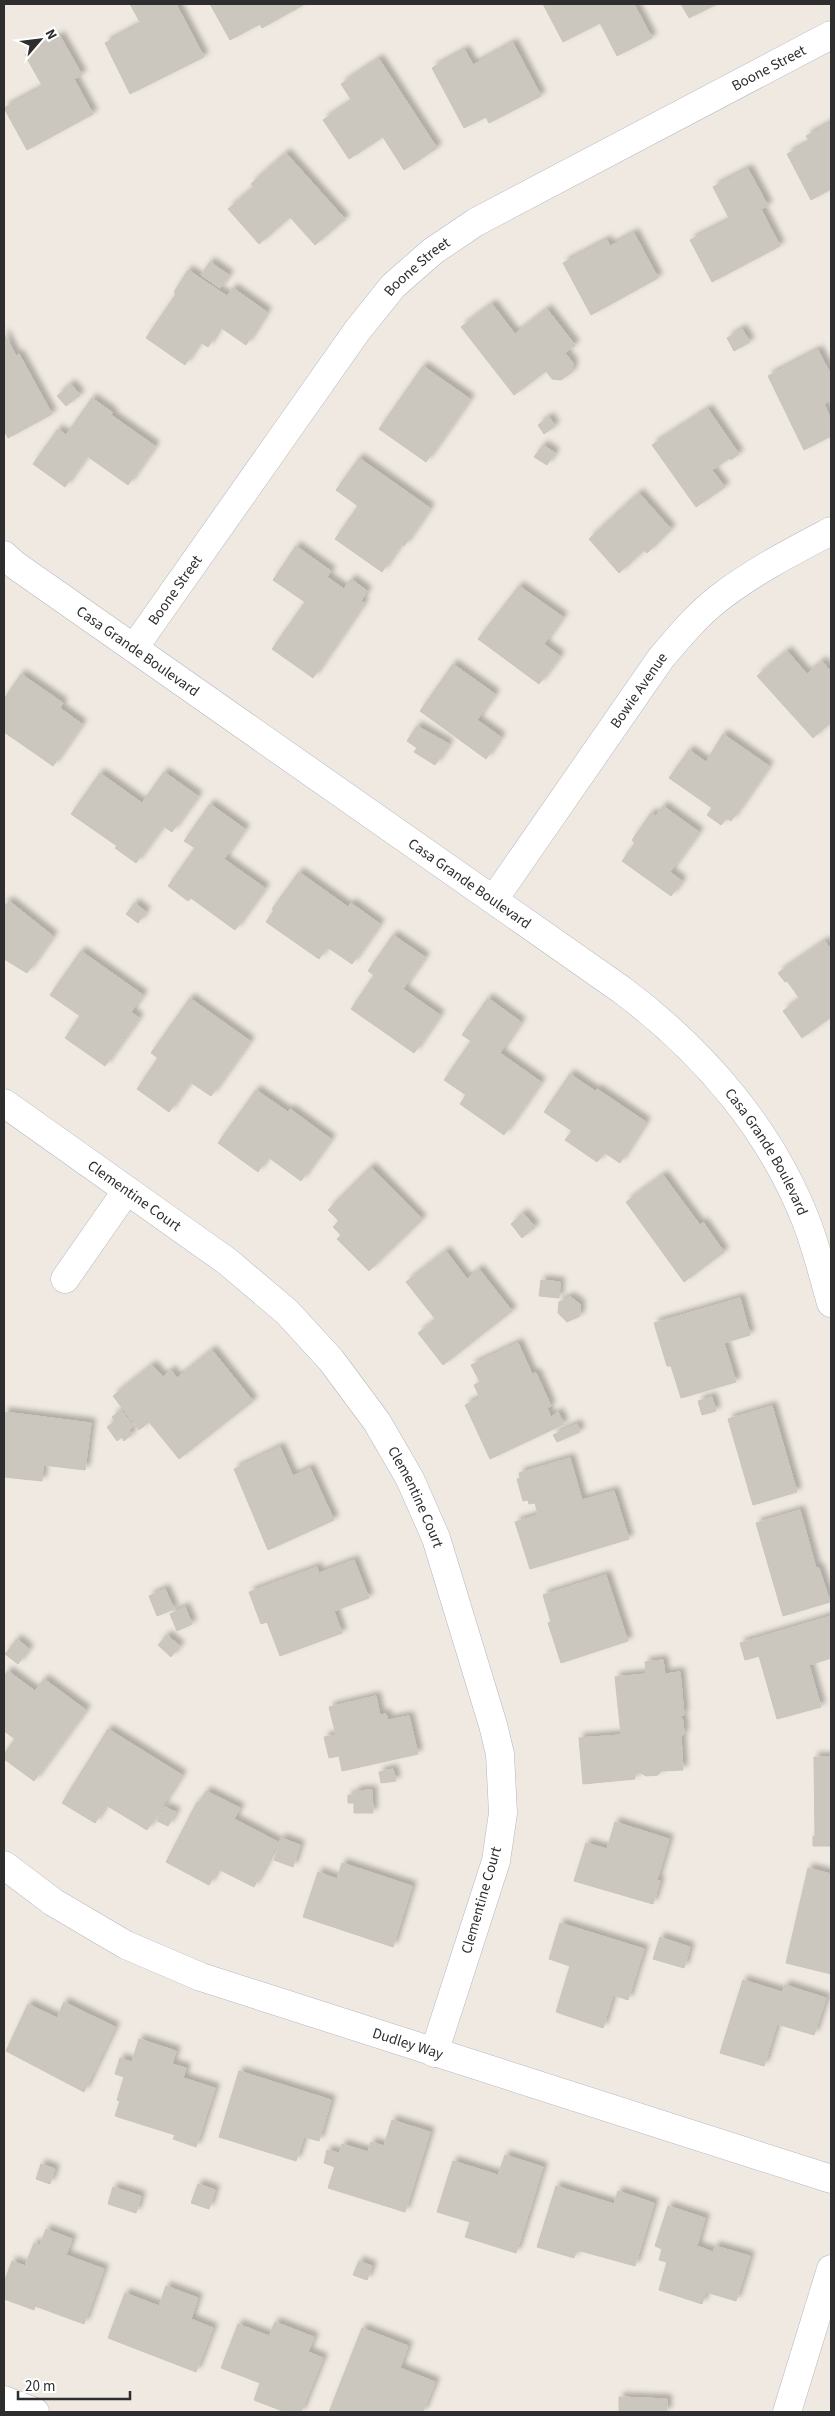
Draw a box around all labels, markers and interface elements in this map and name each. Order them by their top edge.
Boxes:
north arrow [15,15,65,65]
text: N [40,26,62,43]
street label: Boone Street [728,40,810,97]
street label: Boone Street [379,232,454,301]
street label: Boone Street [143,551,207,630]
street label: Casa Grande Boulevard [72,601,203,702]
street label: Bowie Avenue [605,648,673,733]
street label: Casa Grande Boulevard [404,833,535,934]
street label: Casa Grande Boulevard [720,1084,813,1219]
street label: Clementine Court [83,1155,185,1237]
street label: Clementine Court [382,1442,448,1550]
street label: Clementine Court [456,1844,507,1956]
street label: Dudley Way [370,2023,446,2065]
scale bar [18,2368,130,2400]
text: 20 m [25,2376,55,2397]

